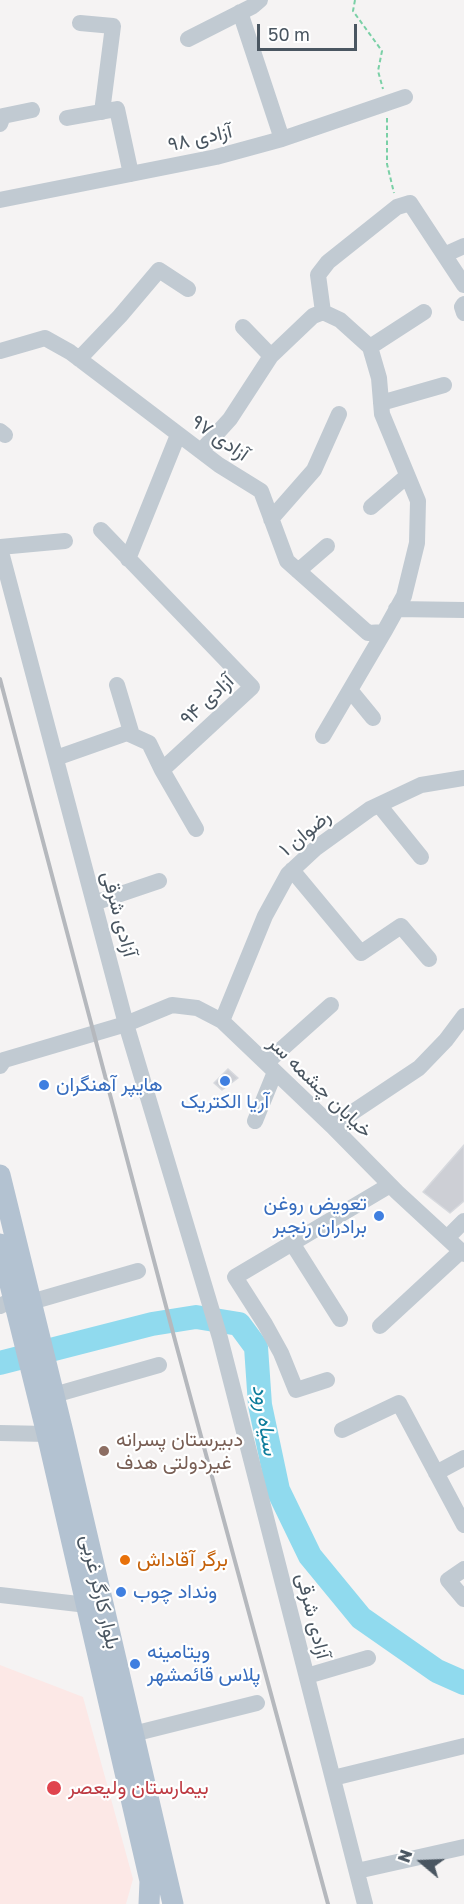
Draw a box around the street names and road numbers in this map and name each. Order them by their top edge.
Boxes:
street label: آزادی ۹۸ [166,119,234,157]
street label: آزادی ۹۷ [187,410,253,466]
street label: آزادی ۹۴ [175,669,239,731]
street label: رضوان ۱ [274,805,336,861]
street label: آزادی شرقی [96,869,142,959]
street label: خیابان چشمه سر [263,1031,377,1143]
street label: بلوار کارگر غربی [75,1532,125,1652]
street label: آزادی شرقی [291,1571,335,1661]

